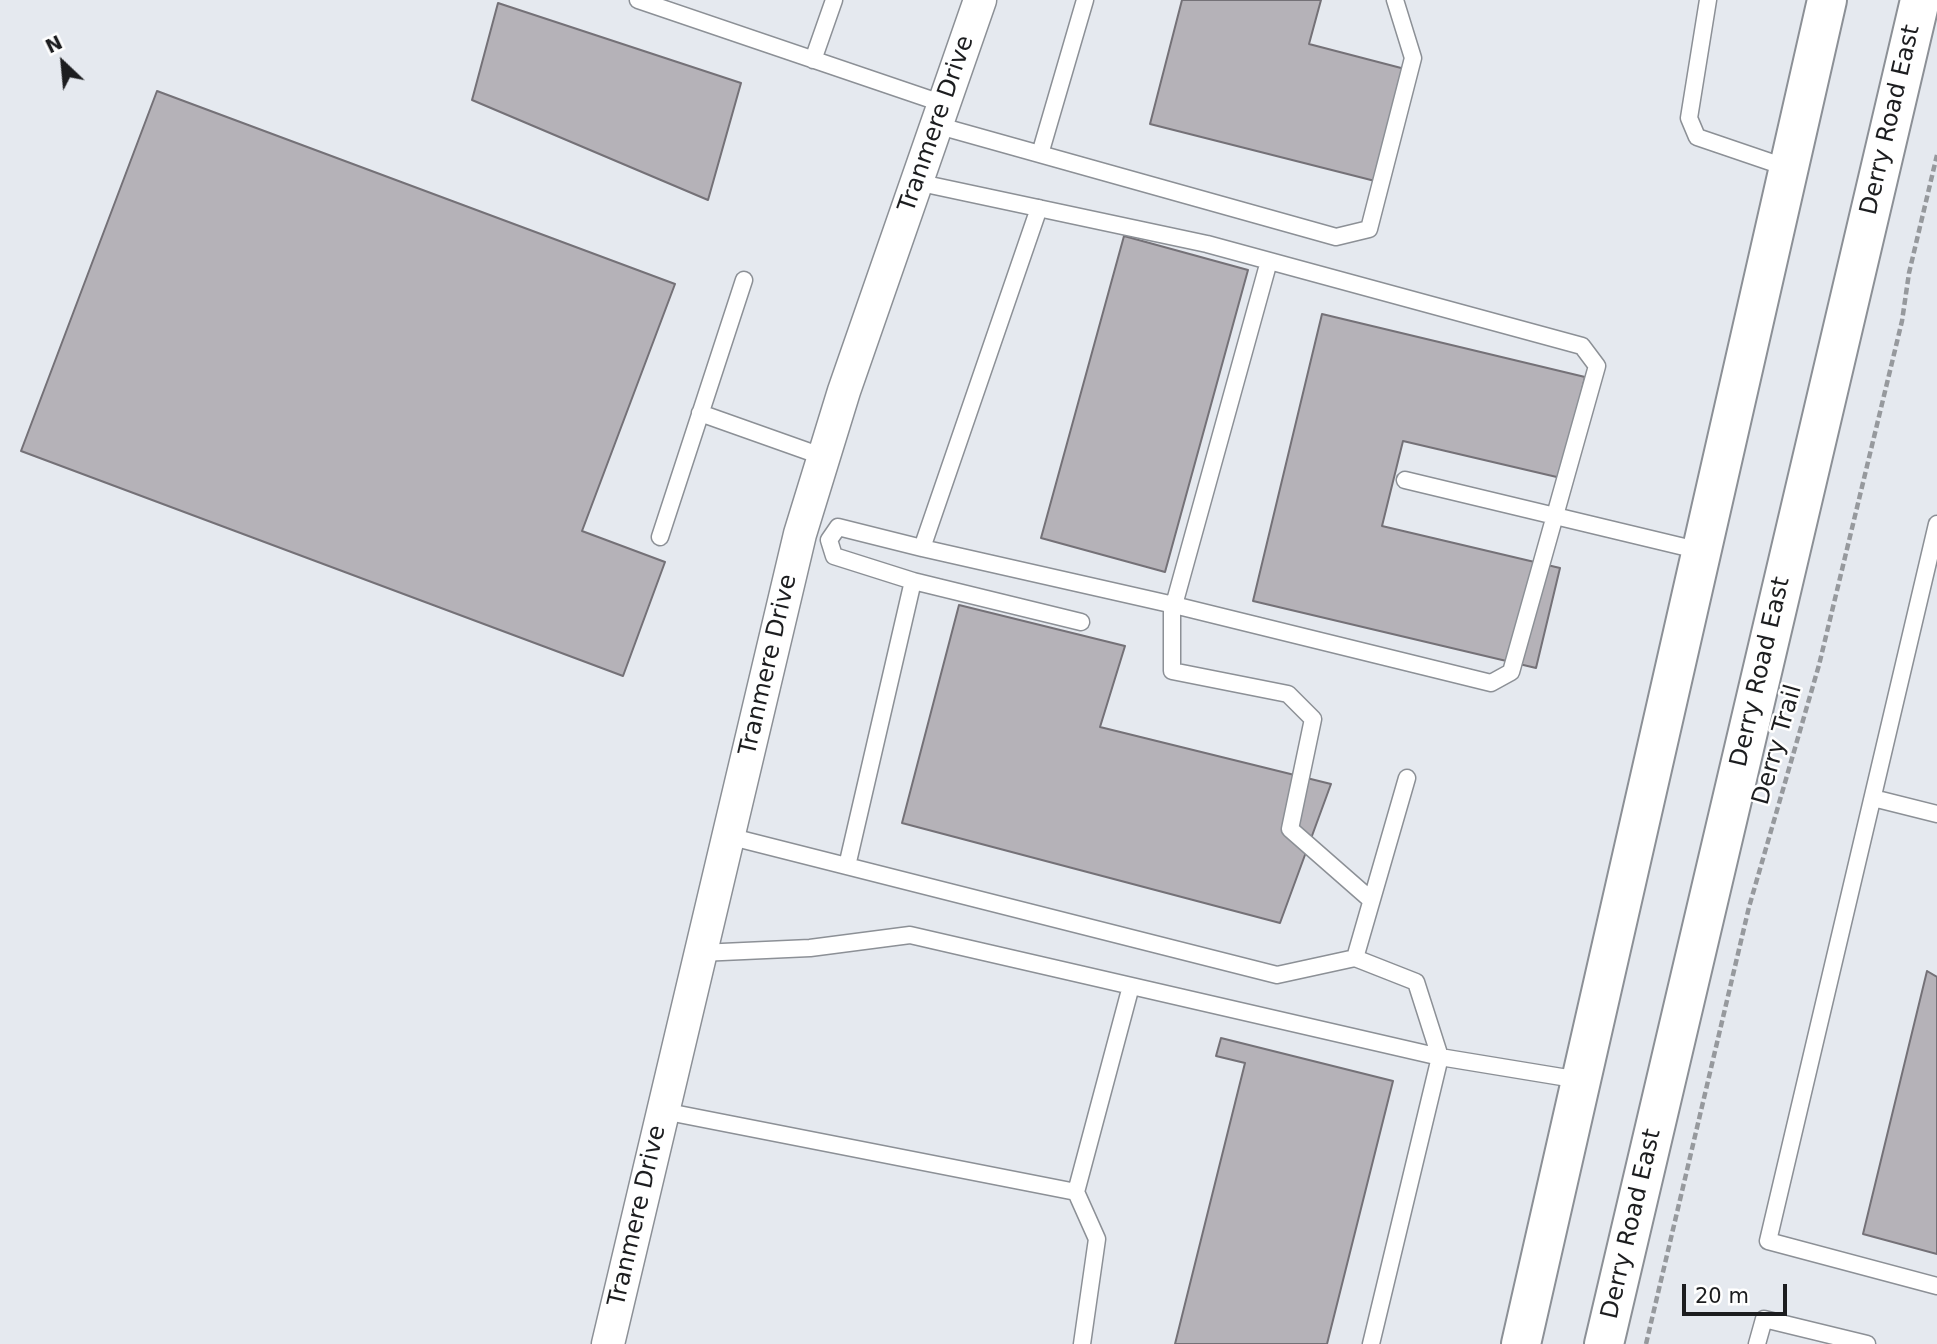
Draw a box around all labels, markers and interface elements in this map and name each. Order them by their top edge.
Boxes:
street label: Derry Road East [1855,22,1927,218]
north arrow [28,28,98,98]
text: N [42,31,66,57]
street label: Tranmere Drive [893,32,981,216]
street label: Tranmere Drive [734,572,804,758]
street label: Derry Road East [1725,574,1797,770]
street label: Derry Trail [1747,682,1809,808]
street label: Tranmere Drive [603,1123,673,1309]
street label: Derry Road East [1596,1126,1668,1322]
scale bar [1685,1270,1790,1314]
text: 20 m [1695,1284,1749,1308]

